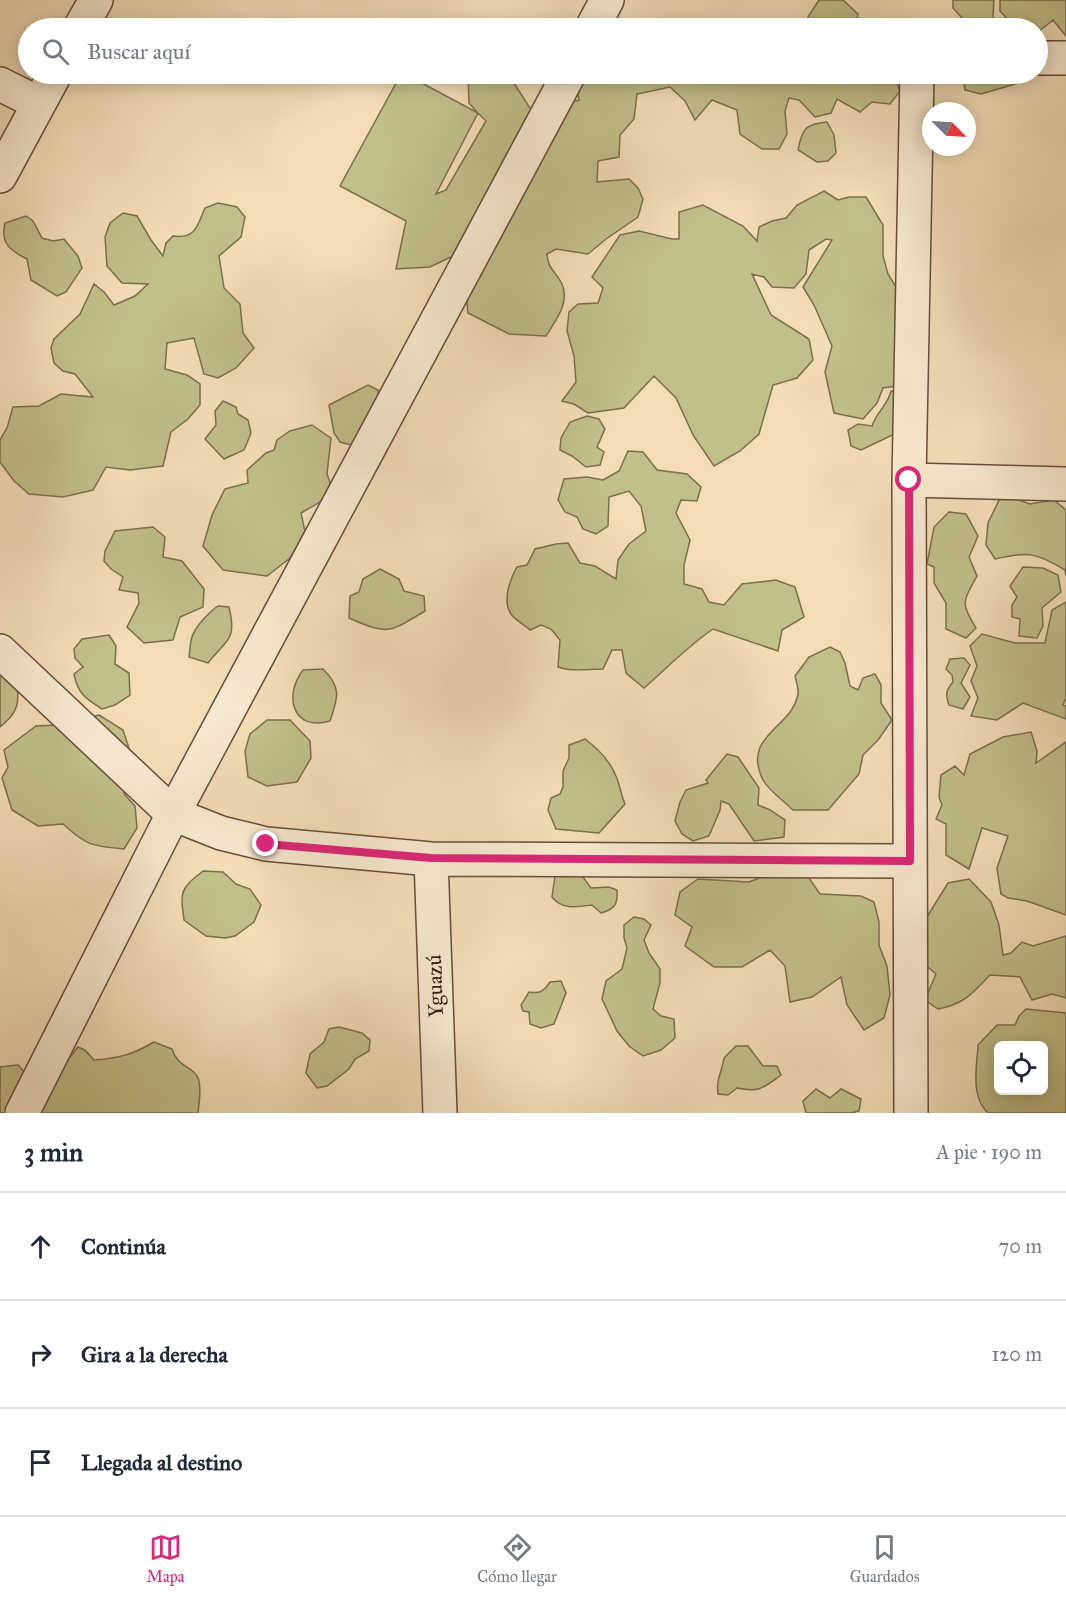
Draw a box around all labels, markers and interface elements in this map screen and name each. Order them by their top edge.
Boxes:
search box [18,18,1048,84]
icon: search [39,35,72,68]
text: Buscar aquí [87,38,190,65]
north arrow [922,102,976,156]
route start [895,466,921,492]
route end [252,830,278,856]
street label: Yguazú [421,954,449,1018]
map controls [994,1041,1048,1095]
button: locate [994,1041,1048,1095]
text: 3 min [24,1136,83,1168]
text: A pie · 190 m [936,1140,1042,1164]
icon: ahead [24,1230,57,1263]
text: Continúa [81,1233,166,1260]
text: 70 m [999,1234,1042,1258]
icon: right [24,1338,57,1371]
text: Gira a la derecha [81,1341,228,1368]
text: 120 m [991,1342,1042,1366]
icon: arrive [24,1446,57,1479]
text: Llegada al destino [81,1449,242,1476]
tab: Mapa [146,1531,184,1586]
tab: Cómo llegar [477,1531,557,1586]
tab: Guardados [850,1531,920,1586]

